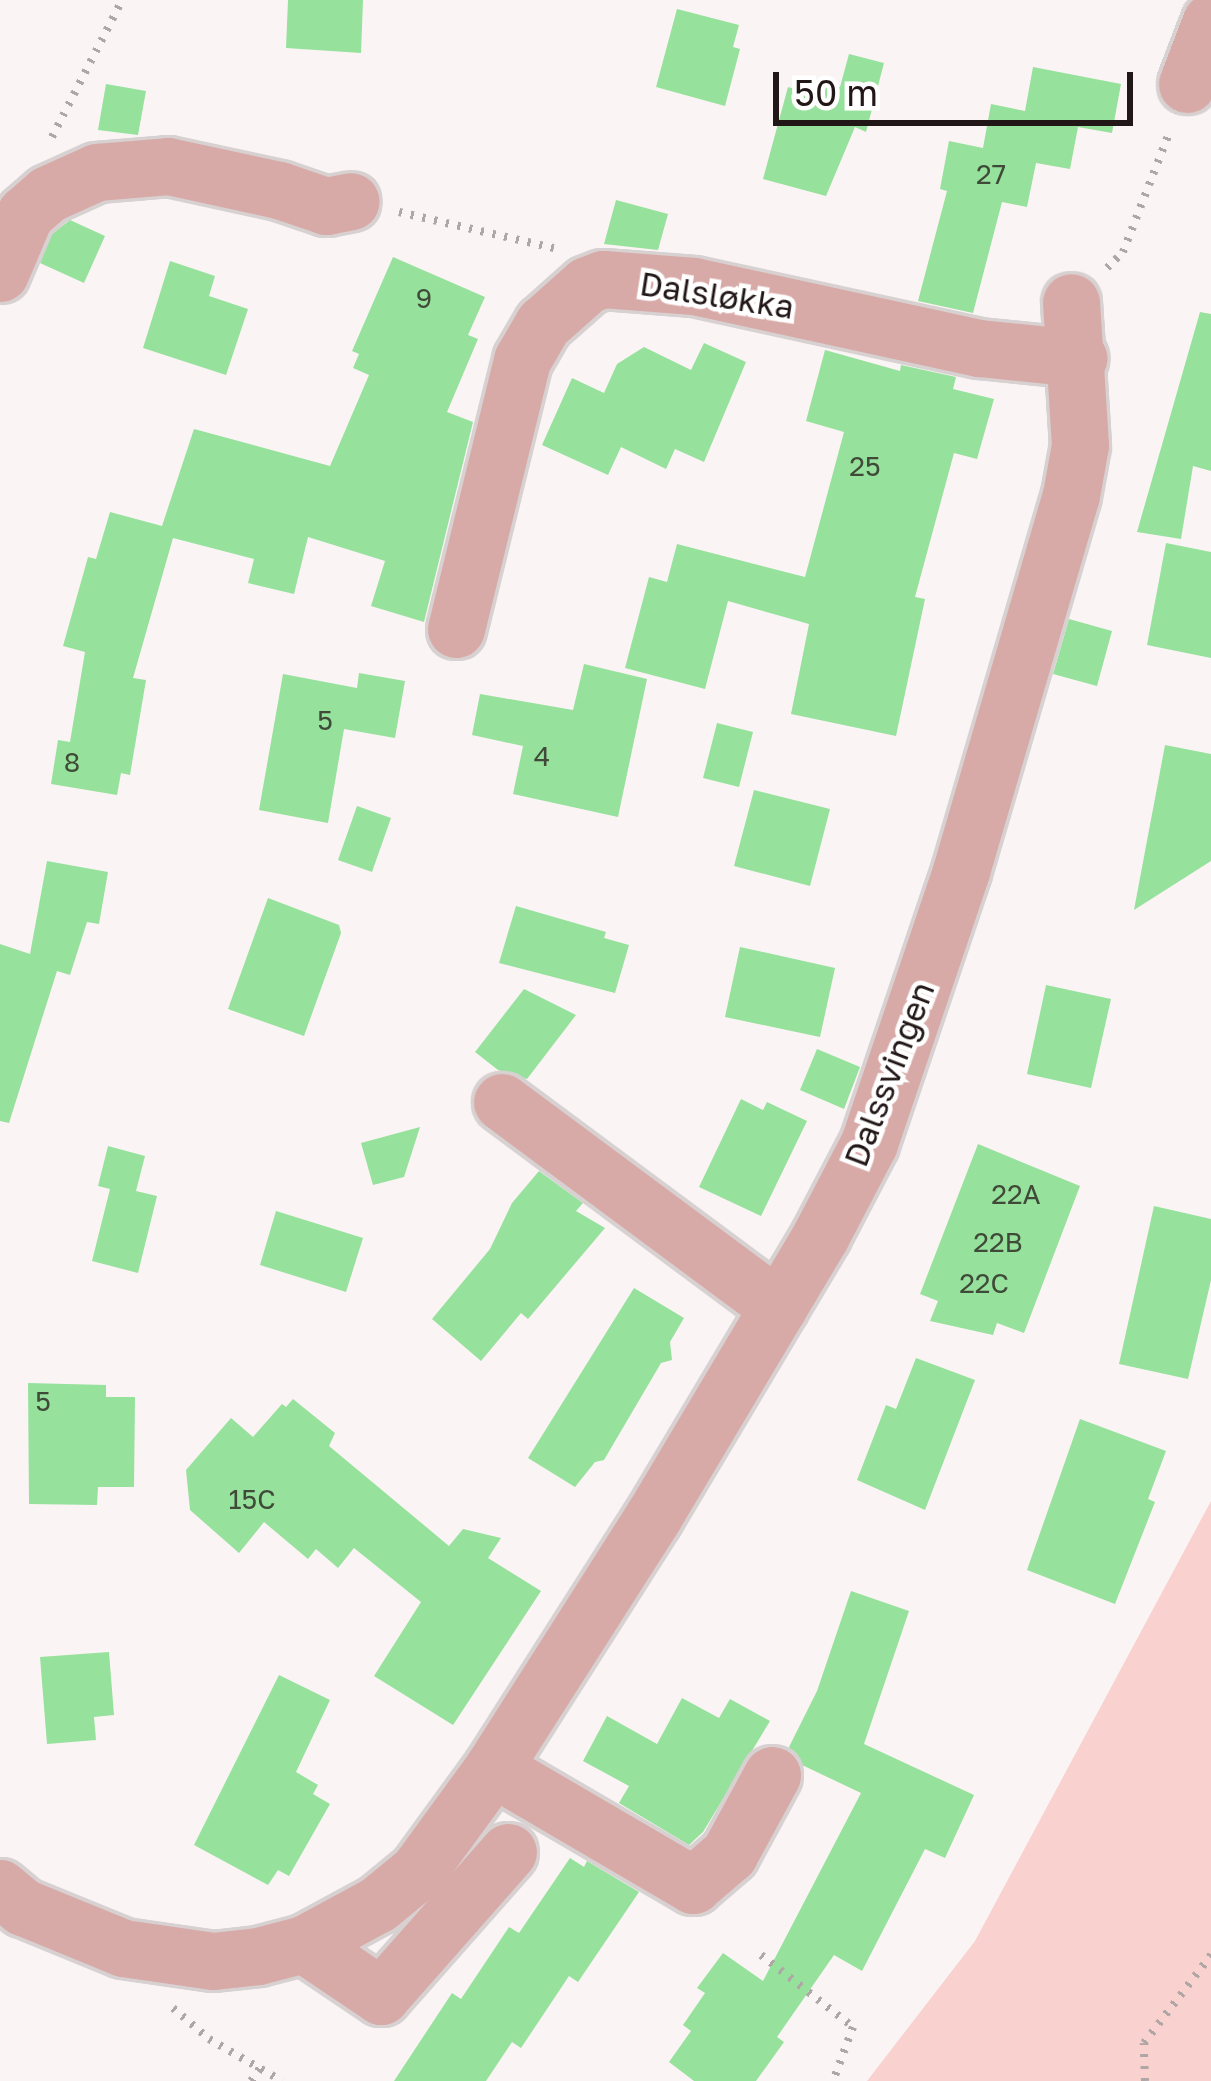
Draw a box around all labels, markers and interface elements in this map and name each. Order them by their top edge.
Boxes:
scale bar [779,48,1139,122]
text: 50 m [794,71,878,114]
house number: 27 [976,159,1006,191]
street label: Dalsløkka [637,263,797,327]
house number: 9 [416,283,432,315]
house number: 25 [849,451,881,483]
house number: 5 [317,705,333,737]
house number: 4 [534,741,550,773]
house number: 8 [64,747,80,779]
street label: Dalssvingen [836,976,942,1172]
house number: 22A [991,1179,1041,1211]
house number: 22B [973,1227,1023,1259]
house number: 22C [959,1268,1009,1300]
house number: 5 [35,1386,51,1418]
house number: 15C [228,1484,276,1516]

